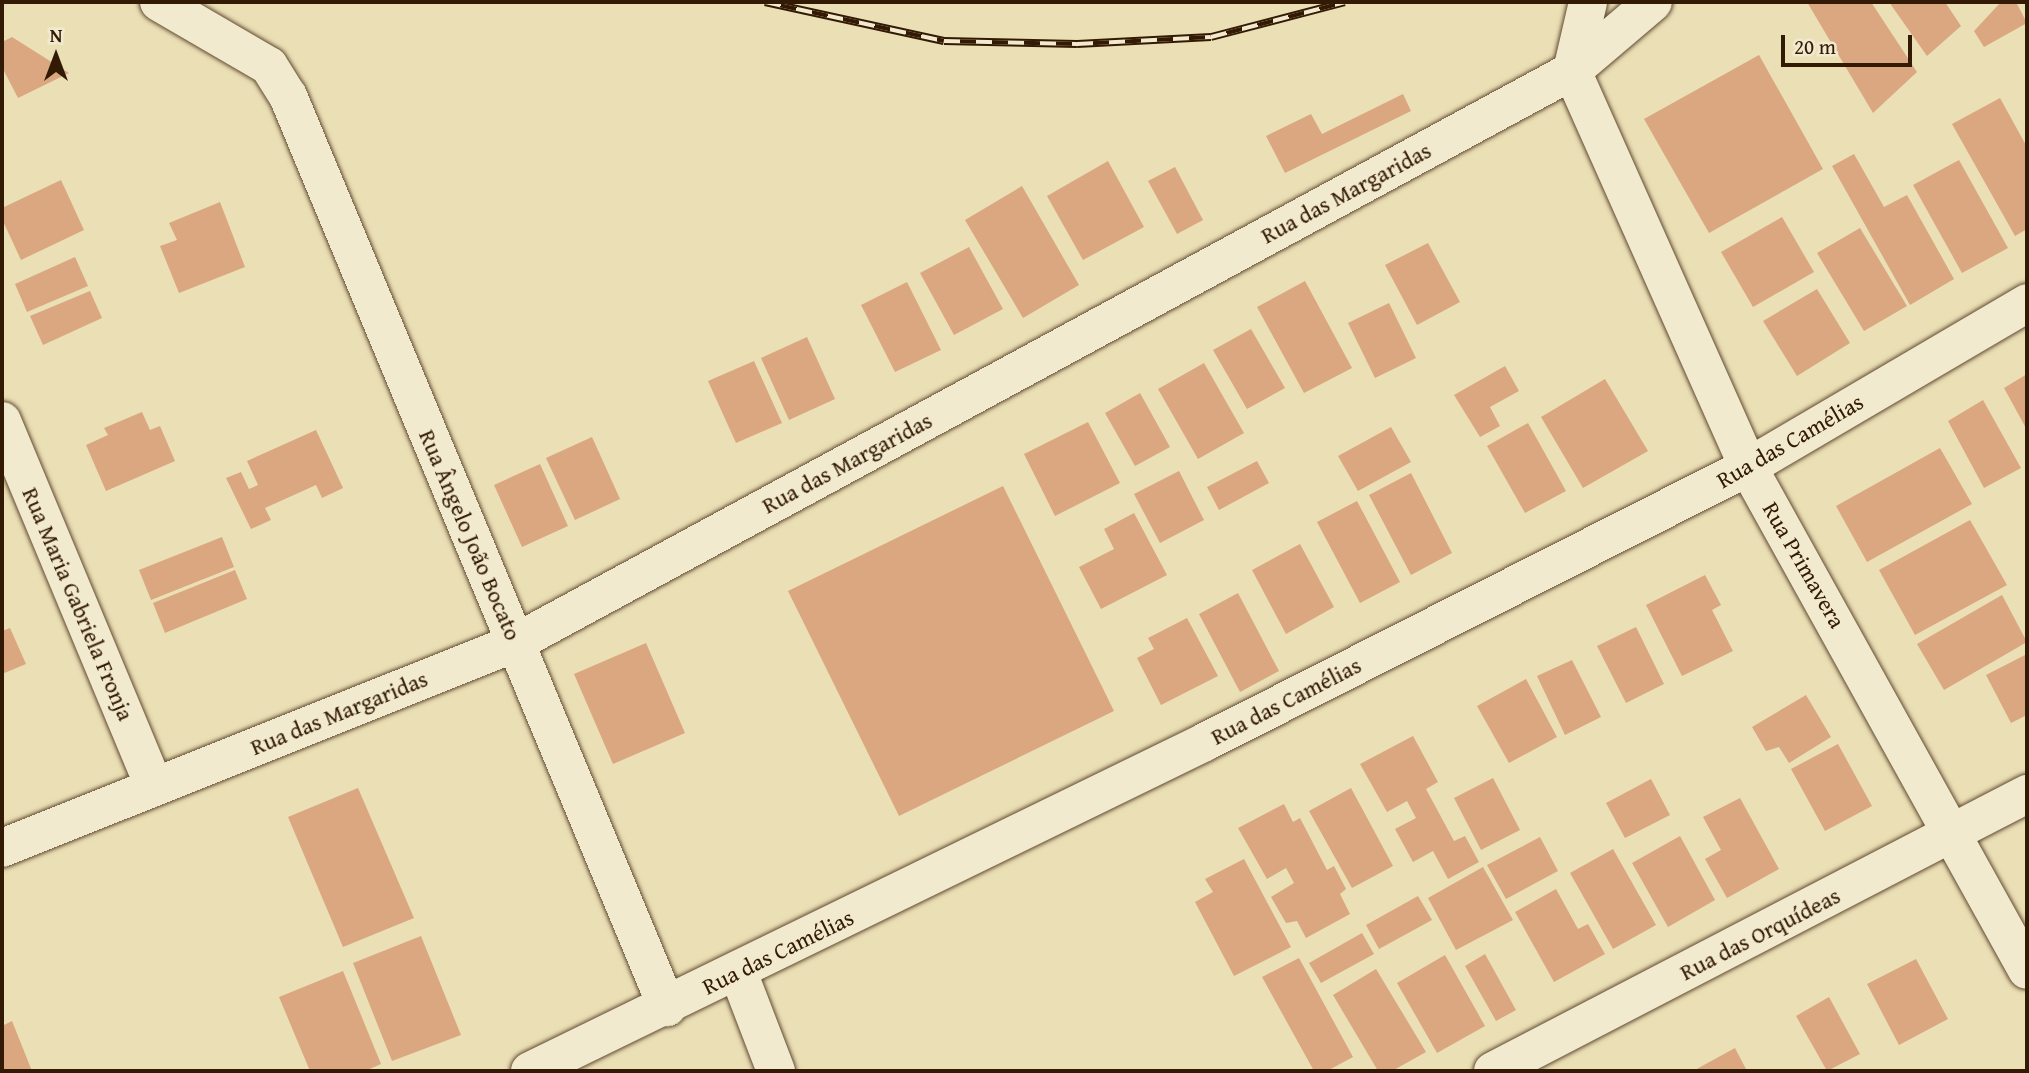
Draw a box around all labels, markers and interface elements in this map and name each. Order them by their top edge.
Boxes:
north arrow [21,21,91,91]
text: N [50,21,62,49]
scale bar [1784,21,1915,65]
text: 20 m [1794,31,1836,62]
street label: Rua das Margaridas [1256,137,1436,249]
street label: Rua das Camélias [1712,388,1868,494]
street label: Rua das Margaridas [757,407,937,519]
street label: Rua Ângelo João Bocato [413,425,527,645]
street label: Rua Maria Gabriela Fronja [16,483,140,725]
street label: Rua Primavera [1757,497,1851,633]
street label: Rua das Camélias [1206,651,1366,751]
street label: Rua das Margaridas [246,665,432,761]
street label: Rua das Orquídeas [1675,882,1845,986]
street label: Rua das Camélias [698,903,858,1001]

